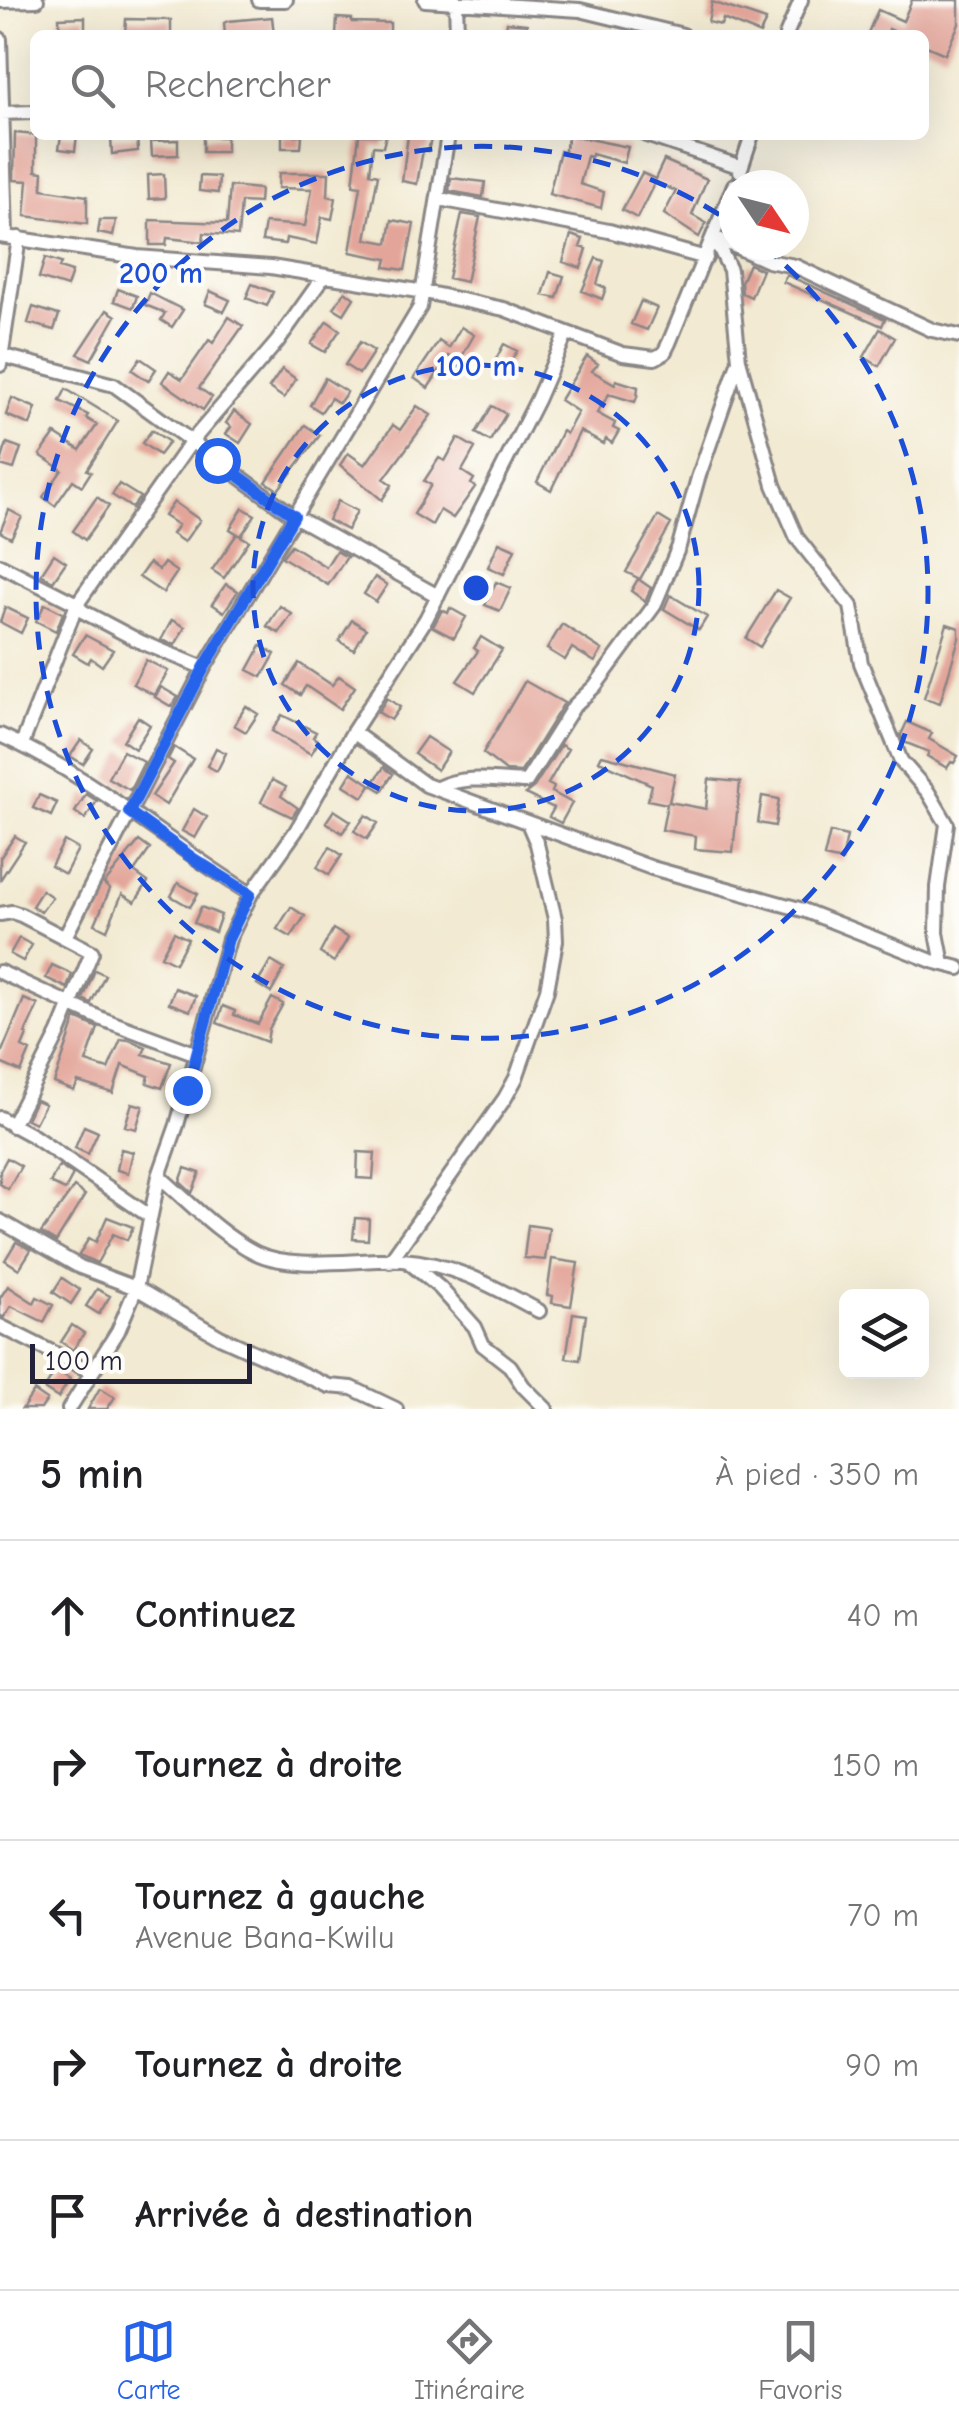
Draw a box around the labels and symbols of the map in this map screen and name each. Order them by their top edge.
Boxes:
north arrow [719,170,809,260]
text: 200 m [119,256,203,291]
text: 100 m [436,349,516,384]
route start [195,438,241,484]
centre of rings [458,570,494,606]
route end [165,1068,211,1114]
scale bar [30,1339,252,1384]

